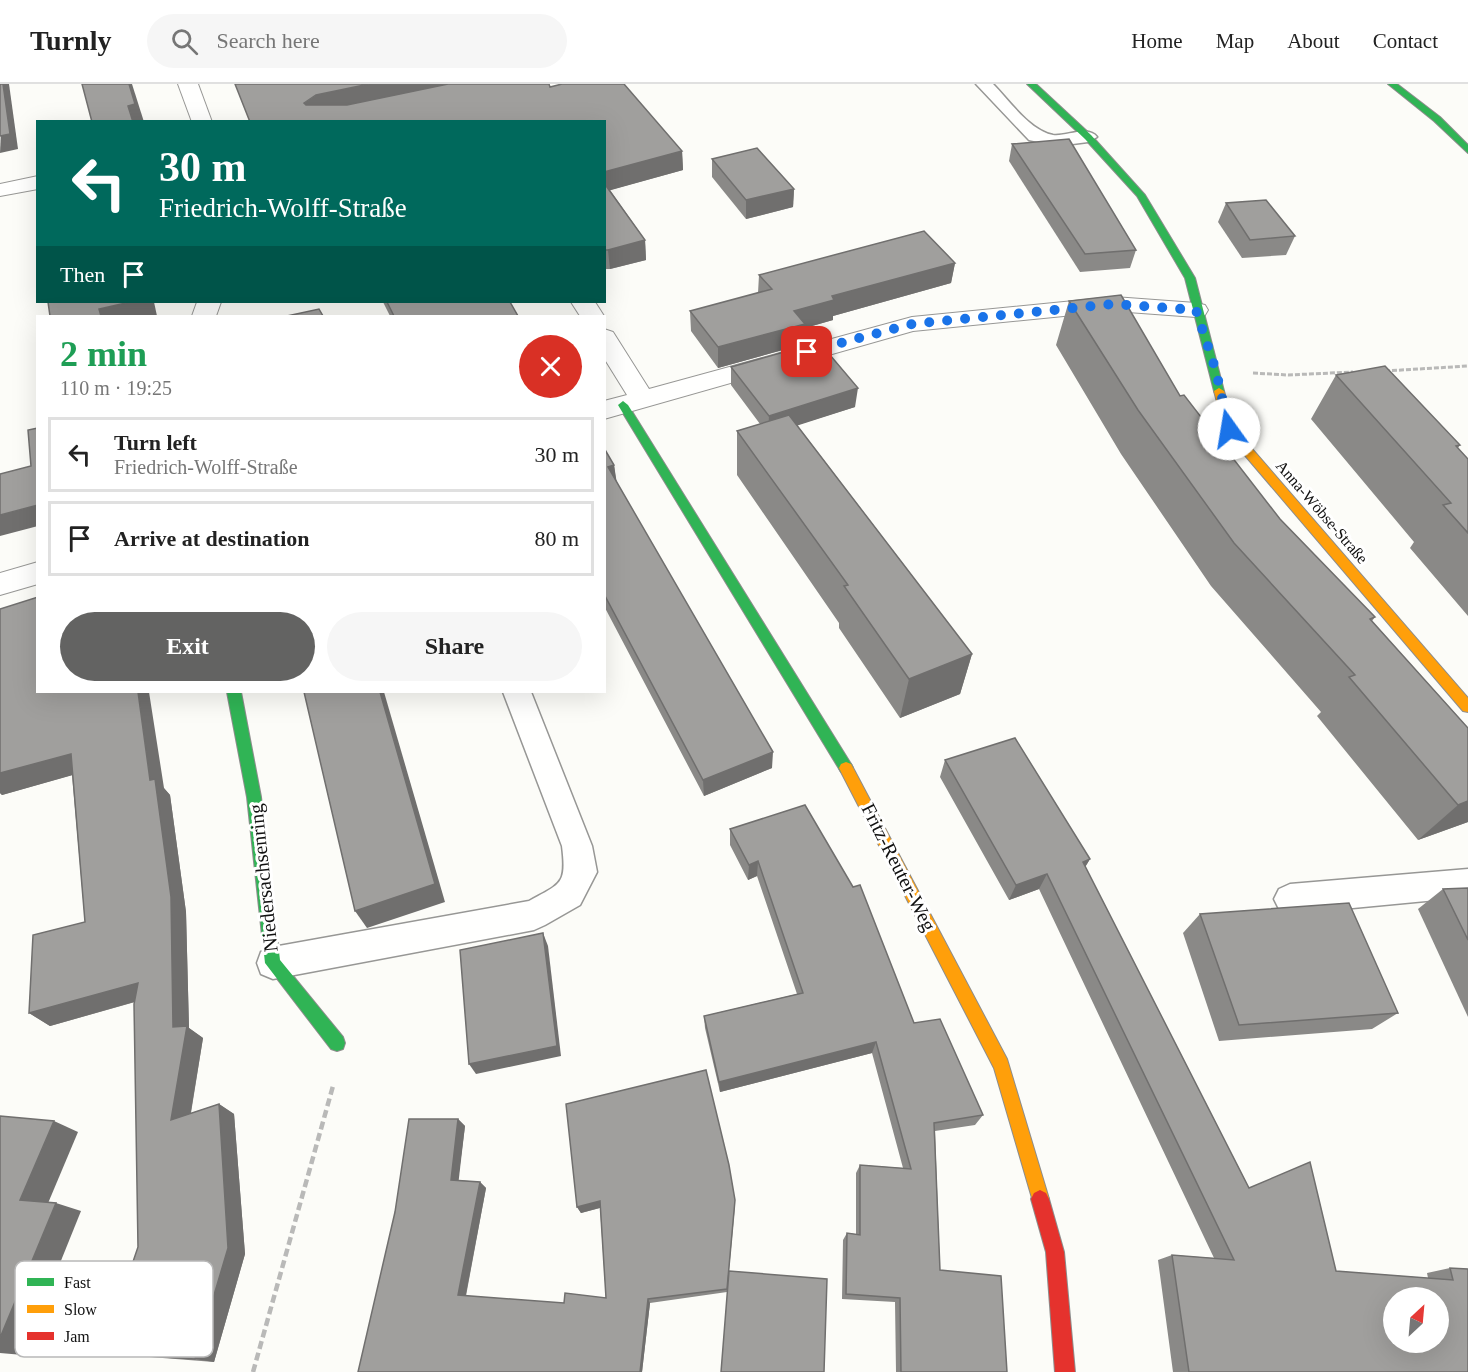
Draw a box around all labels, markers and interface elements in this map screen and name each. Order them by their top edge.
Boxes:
search box [147,14,567,68]
text: Turnly [30,25,111,56]
icon: search [168,25,201,58]
text: Search here [216,28,320,53]
text: Home [1131,29,1183,53]
text: Map [1216,29,1254,53]
text: About [1287,29,1340,53]
text: Contact [1373,29,1438,53]
icon: left [60,144,138,222]
text: 30 m [159,144,247,190]
text: Friedrich-Wolff-Straße [159,193,407,223]
icon: arrive [117,258,150,291]
text: Then [60,262,105,287]
pin [781,326,832,377]
text: 2 min [60,334,147,374]
button: close [519,335,582,398]
icon: arrive [790,335,823,368]
text: 110 m · 19:25 [60,377,172,399]
position arrow [1197,397,1261,461]
text: Turn left [114,430,197,455]
icon: left [63,438,96,471]
text: 30 m [534,442,579,467]
text: Friedrich-Wolff-Straße [114,456,298,478]
street label: Anna-Wöbse-Straße [1273,457,1371,567]
icon: arrive [63,522,96,555]
text: Arrive at destination [114,526,310,551]
text: 80 m [534,526,579,551]
button: Exit [60,612,315,681]
button: Share [327,612,582,681]
street label: Fritz-Reuter-Weg [856,800,941,935]
street label: Niedersachsenring [244,803,283,953]
legend [15,1261,213,1357]
text: Fast [64,1274,91,1291]
north arrow [1383,1287,1449,1353]
map controls [1383,1287,1449,1353]
text: Slow [64,1301,97,1318]
text: Jam [64,1328,90,1345]

